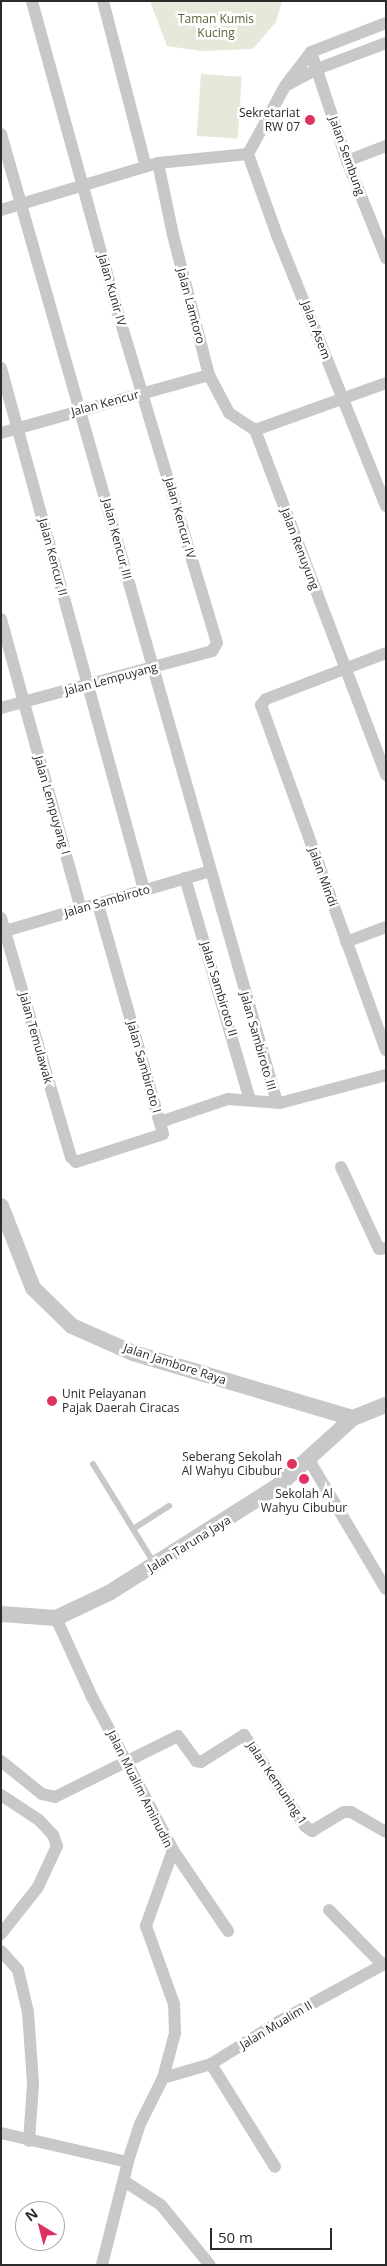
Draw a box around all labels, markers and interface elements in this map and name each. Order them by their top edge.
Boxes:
park label: Taman Kumis Kucing [178,12,254,40]
place label: Sekretariat RW 07 [239,106,300,134]
marker: Sekretariat RW 07 [304,114,316,126]
street label: Jalan Sembung [326,115,368,197]
street label: Jalan Kunir IV [95,253,129,327]
street label: Jalan Lamtoro [174,267,208,345]
street label: Jalan Asem [298,299,334,361]
street label: Jalan Kencur [70,387,140,419]
street label: Jalan Kencur IV [162,476,198,560]
street label: Jalan Kencur III [99,497,135,581]
street label: Jalan Renuyung [278,506,322,592]
street label: Jalan Kencur II [36,517,70,597]
street label: Jalan Lempuyang [63,660,159,698]
street label: Jalan Lempuyang I [31,754,73,856]
street label: Jalan Mindi [306,846,340,908]
street label: Jalan Sambiroto [63,882,151,920]
street label: Jalan Sambiroto II [198,940,240,1038]
street label: Jalan Sambiroto III [237,990,279,1092]
street label: Jalan Temulawak [16,991,56,1085]
street label: Jalan Sambiroto I [124,1019,164,1115]
street label: Jalan Jambore Raya [122,1341,228,1387]
place label: Unit Pelayanan Pajak Daerah Ciracas [62,1387,179,1415]
marker: Unit Pelayanan Pajak Daerah Ciracas [46,1395,58,1407]
place label: Seberang Sekolah Al Wahyu Cibubur [182,1450,282,1478]
marker: Seberang Sekolah Al Wahyu Cibubur [286,1458,298,1470]
marker: Sekolah Al Wahyu Cibubur [298,1473,310,1485]
place label: Sekolah Al Wahyu Cibubur [261,1487,347,1515]
street label: Jalan Taruna Jaya [145,1513,233,1575]
street label: Jalan Mualim Aminudin [104,1728,176,1850]
street label: Jalan Kemuning 1 [244,1739,310,1827]
street label: Jalan Mualim II [237,1998,315,2052]
north arrow [15,2201,65,2251]
text: N [21,2203,42,2225]
scale bar [212,2218,334,2250]
text: 50 m [218,2227,253,2247]

